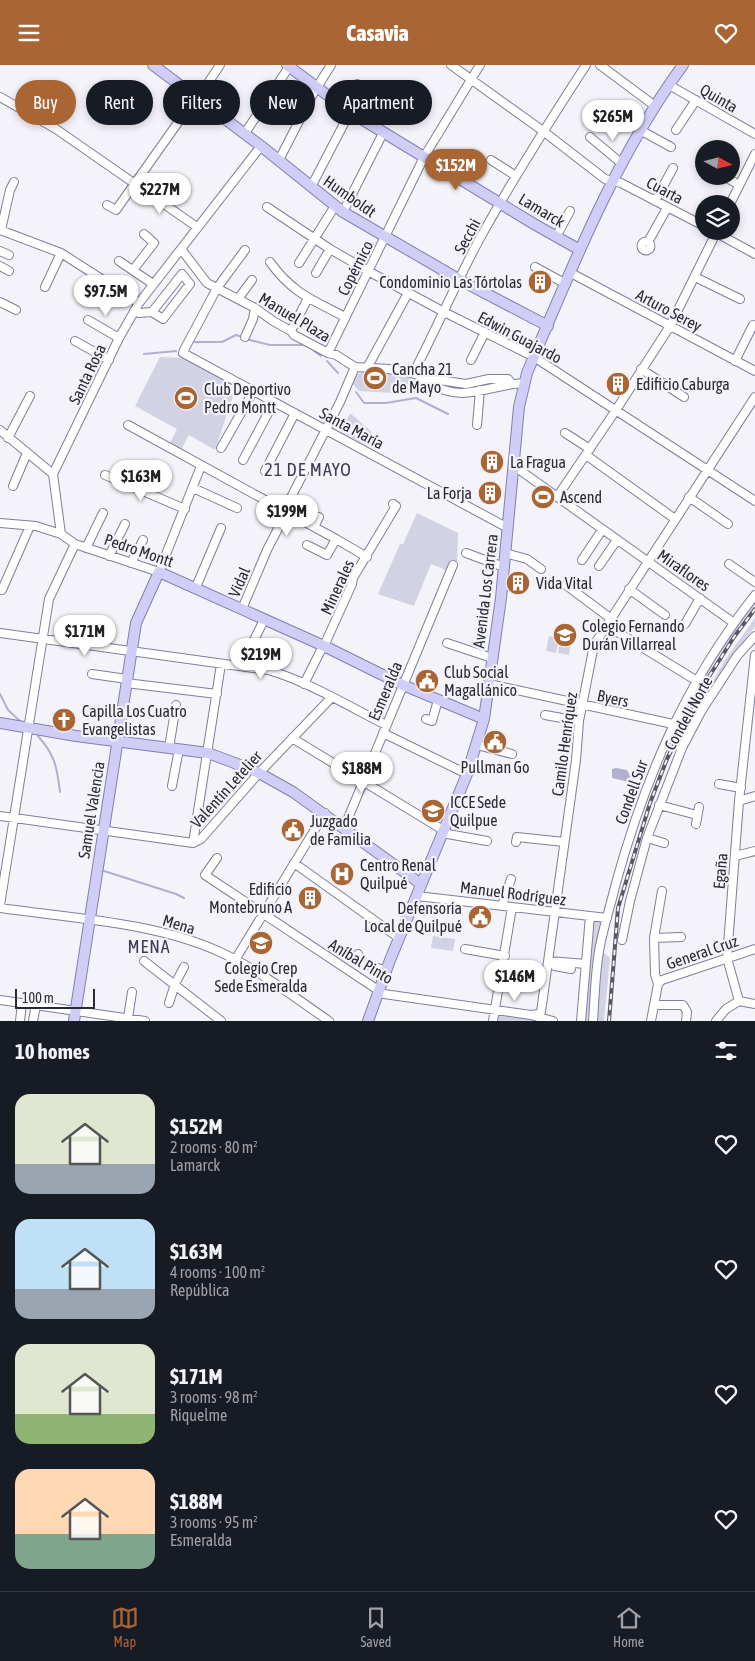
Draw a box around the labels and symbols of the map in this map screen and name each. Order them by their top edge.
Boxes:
street label: Quinta [697,80,741,116]
pin: $265M [578,99,648,142]
north arrow [695,140,740,185]
pin: $152M [421,149,491,191]
street label: Humboldt [320,171,380,221]
pin: $227M [125,173,195,215]
street label: Cuarta [644,173,686,207]
street label: Lamarck [516,189,568,231]
street label: Secchi [450,215,484,257]
street label: Copérnico [334,238,377,299]
building icon: Condominio Las Tórtolas [527,269,553,295]
place label: Condominio Las Tórtolas [379,273,522,291]
pin: $97.5M [65,275,147,317]
street label: Arturo Serey [633,285,705,336]
street label: Manuel Plaza [256,289,334,345]
street label: Edwin Guajardo [475,307,565,367]
street label: Santa Rosa [65,341,109,407]
place label: Cancha 21 de Mayo [392,360,453,397]
sports icon: Cancha 21 de Mayo [362,365,388,391]
building icon: Edificio Caburga [605,371,631,397]
place label: Edificio Caburga [636,375,730,394]
place label: Club Deportivo Pedro Montt [204,380,291,416]
sports icon: Club Deportivo Pedro Montt [173,385,199,411]
street label: Santa María [317,404,387,452]
building icon: La Fragua [479,449,505,475]
place label: La Fragua [510,453,566,472]
pin: $163M [106,459,176,502]
district label: 21 DE MAYO [264,459,352,480]
building icon: La Forja [477,480,503,506]
place label: La Forja [427,484,472,503]
sports icon: Ascend [530,484,556,510]
place label: Ascend [560,488,602,506]
pin: $199M [252,495,322,537]
street label: Pedro Montt [102,530,176,570]
street label: Avenida Los Carrera [469,533,501,649]
street label: Miraflores [654,545,714,595]
street label: Minerales [317,556,358,617]
street label: Vidal [225,564,254,600]
building icon: Vida Vital [505,570,531,596]
place label: Vida Vital [536,574,593,592]
pin: $171M [50,615,120,657]
place label: Colegio Fernando Durán Villarreal [582,617,685,653]
school or university icon: Colegio Fernando Durán Villarreal [552,622,578,648]
pin: $219M [226,637,296,680]
street label: Esmeralda [365,659,405,723]
place label: Club Social Magallánico [444,663,517,700]
public building icon: Club Social Magallánico [414,668,440,694]
street label: Condell Norte [660,673,716,753]
street label: Byers [595,686,631,711]
street label: Camilo Henríquez [548,691,581,797]
place label: Capilla Los Cuatro Evangelistas [82,702,187,739]
church icon: Capilla Los Cuatro Evangelistas [51,707,77,733]
public building icon: Pullman Go [482,729,508,755]
street label: Valentín Letelier [187,747,265,831]
pin: $188M [327,751,397,794]
street label: Condell Sur [611,757,651,827]
place label: Pullman Go [461,758,529,776]
street label: Samuel Valencia [74,760,108,860]
place label: ICCE Sede Quilpue [450,793,506,830]
school or university icon: ICCE Sede Quilpue [420,798,446,824]
place label: Juzgado de Familia [310,812,371,848]
public building icon: Juzgado de Familia [280,817,306,843]
street label: Egaña [709,852,732,890]
place label: Centro Renal Quilpué [360,856,437,893]
hospital icon: Centro Renal Quilpué [329,861,355,887]
street label: Manuel Rodríguez [459,878,567,909]
place label: Edificio Montebruno A [209,880,292,916]
building icon: Edificio Montebruno A [297,885,323,911]
place label: Defensoría Local de Quilpué [364,899,462,936]
public building icon: Defensoría Local de Quilpué [467,904,493,930]
street label: Mena [160,911,198,937]
school or university icon: Colegio Crep Sede Esmeralda [248,930,274,956]
street label: General Cruz [664,931,740,973]
street label: Aníbal Pinto [326,935,396,987]
district label: MENA [127,936,171,957]
place label: Colegio Crep Sede Esmeralda [214,959,308,995]
pin: $146M [480,959,550,1002]
scale bar [15,986,95,1009]

